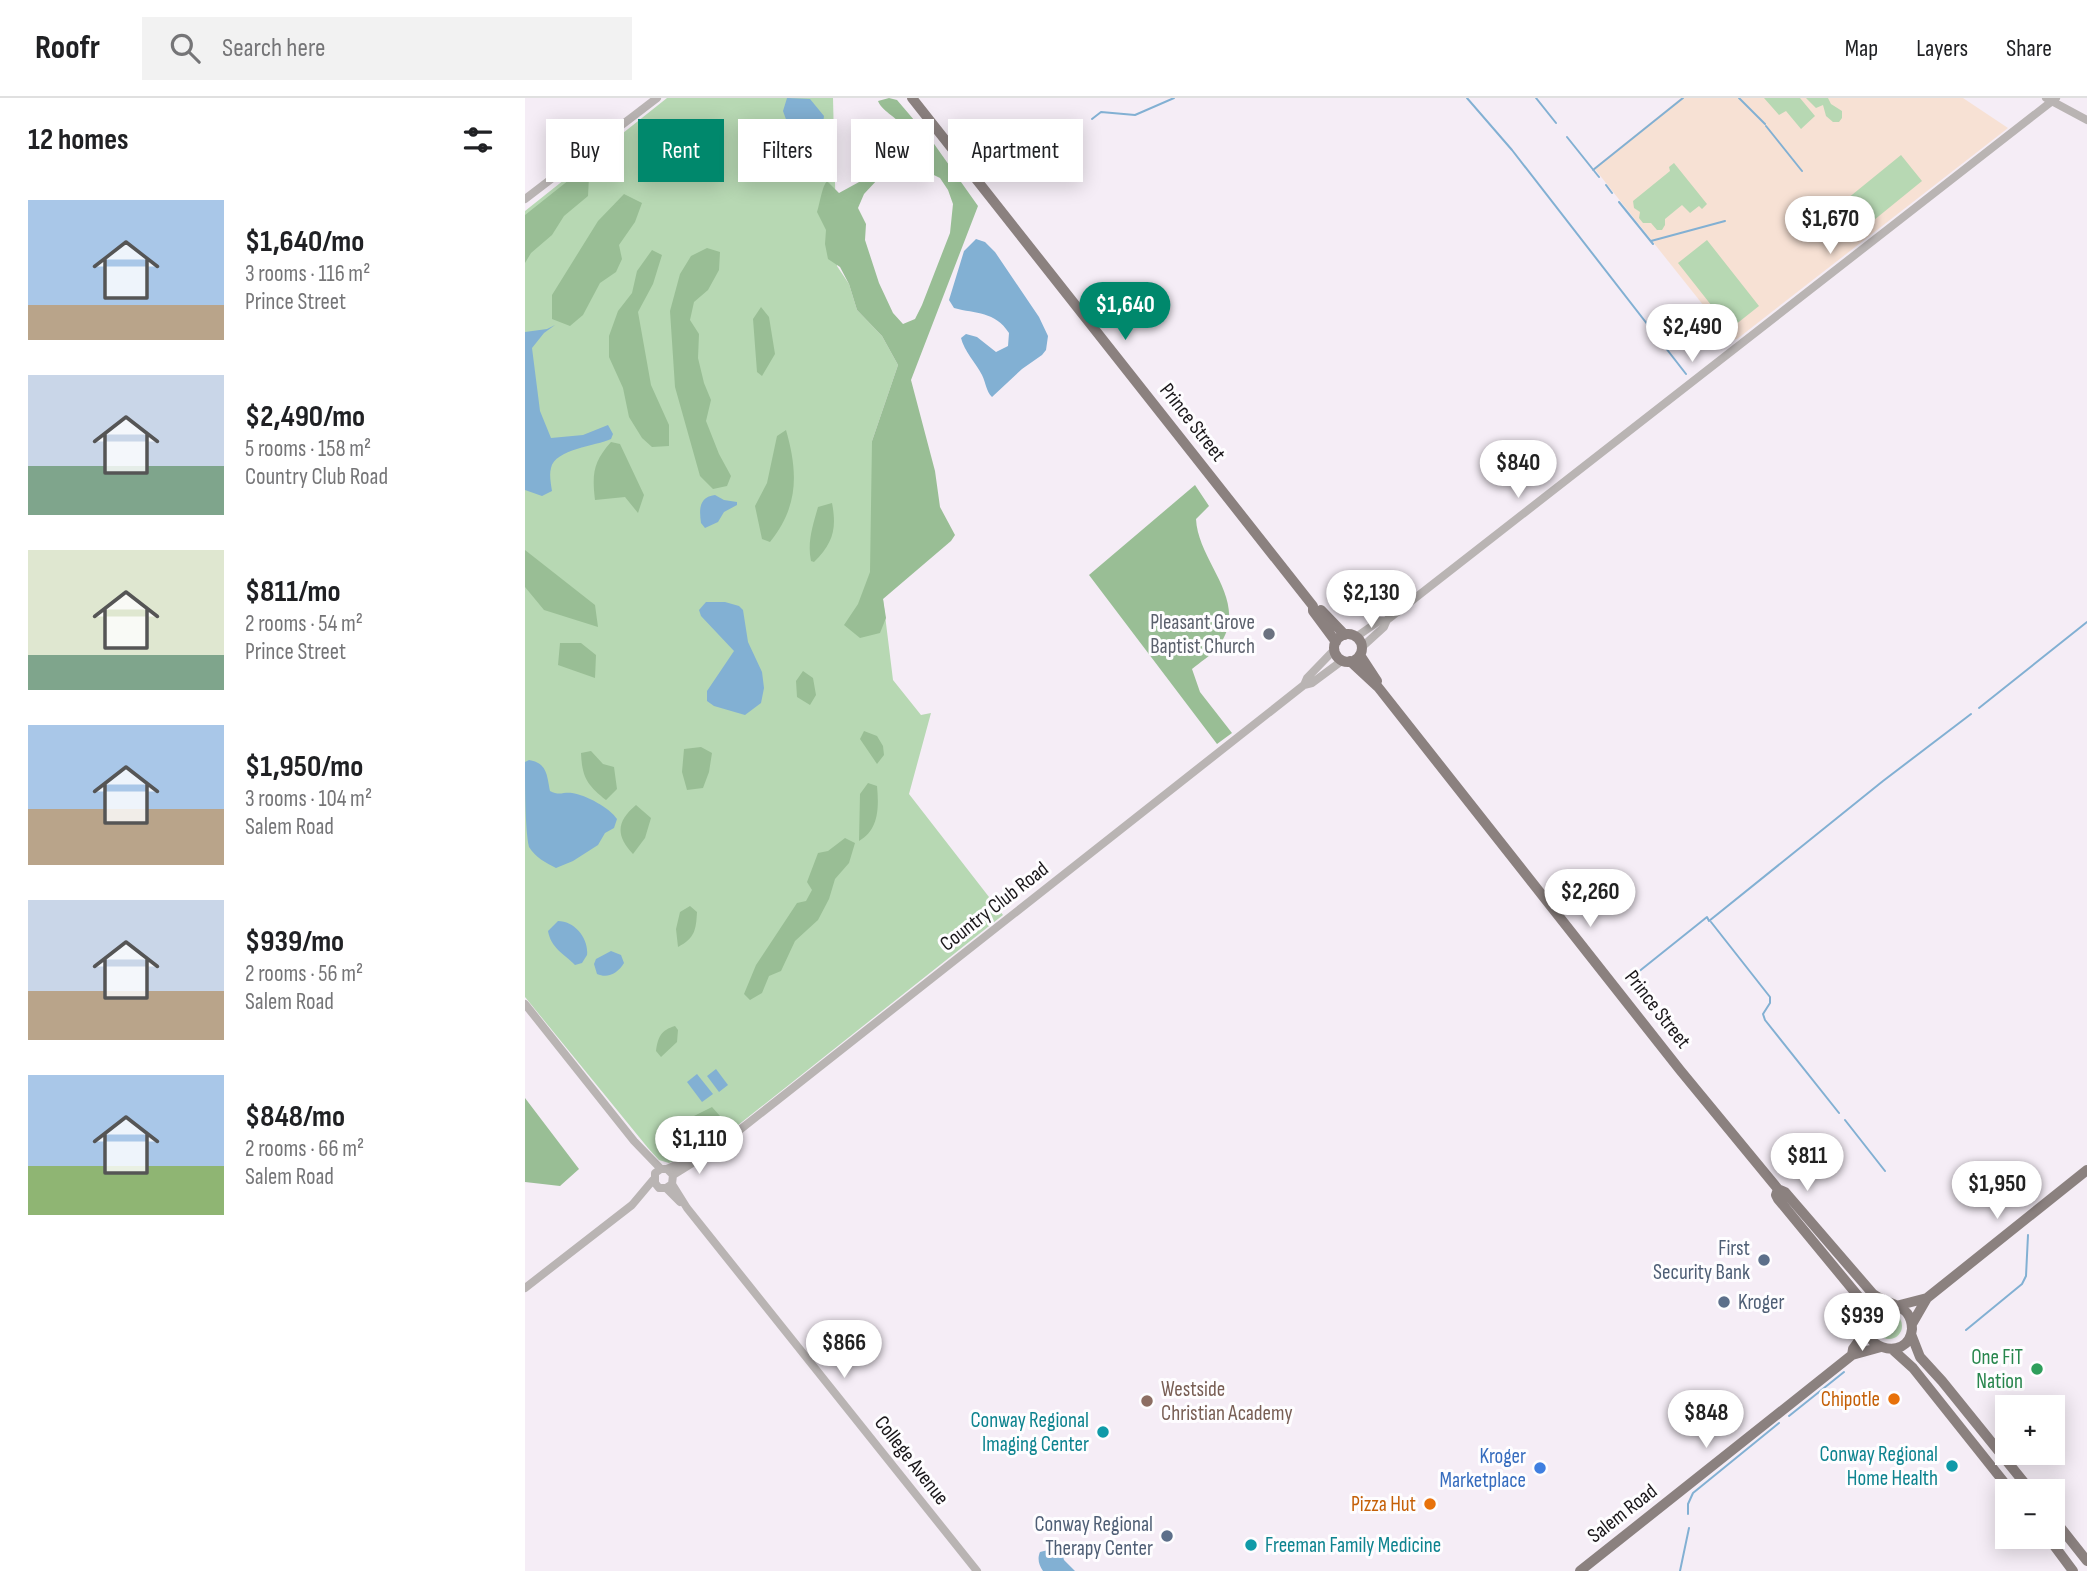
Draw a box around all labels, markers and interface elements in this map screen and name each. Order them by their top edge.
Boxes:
search box [142,17,632,80]
text: Roofr [35,28,100,68]
icon: search [166,29,204,67]
text: Search here [222,33,325,64]
text: Map [1845,34,1878,63]
text: Layers [1916,34,1968,63]
text: Share [2006,34,2052,63]
chip: Buy [546,119,624,182]
chip: Rent [638,119,724,182]
chip: Filters [738,119,837,182]
chip: New [851,119,934,182]
chip: Apartment [948,119,1083,182]
icon: filters [459,121,497,159]
text: 12 homes [28,122,129,158]
pin: $1,670 [1773,197,1887,256]
text: $1,670 [1801,205,1859,233]
text: $1,640/mo [245,224,364,260]
icon: home [84,228,168,312]
text: 3 rooms · 116 m² [245,260,370,288]
pin: $1,640 [1068,282,1182,342]
text: Prince Street [245,288,346,316]
text: $1,640 [1095,291,1155,319]
pin: $2,490 [1635,304,1749,364]
text: $2,490 [1662,313,1722,341]
street label: Prince Street [1154,378,1231,466]
text: $2,490/mo [245,399,365,435]
icon: home [84,403,168,487]
text: 5 rooms · 158 m² [245,435,371,463]
pin: $840 [1477,440,1559,500]
text: $840 [1496,449,1540,477]
text: Country Club Road [245,463,388,491]
pin: $2,130 [1314,570,1428,630]
text: $811/mo [245,574,341,610]
icon: home [84,578,168,662]
text: $2,130 [1342,579,1400,607]
text: 2 rooms · 54 m² [245,610,363,638]
place label: Pleasant Grove Baptist Church [1150,610,1255,659]
marker: Pleasant Grove Baptist Church [1261,626,1277,642]
text: Prince Street [245,638,346,666]
text: $1,950/mo [245,749,363,785]
icon: home [84,753,168,837]
text: 3 rooms · 104 m² [245,785,372,813]
text: Salem Road [245,813,334,841]
street label: Country Club Road [935,856,1053,956]
pin: $2,260 [1533,870,1647,929]
text: $2,260 [1560,878,1620,906]
text: $939/mo [245,924,344,960]
icon: home [84,928,168,1012]
text: 2 rooms · 56 m² [245,960,363,988]
street label: Prince Street [1619,965,1696,1053]
text: Salem Road [245,988,334,1016]
text: $848/mo [245,1099,345,1135]
icon: home [84,1103,168,1187]
pin: $1,110 [642,1116,756,1176]
text: $1,110 [671,1125,727,1153]
pin: $811 [1766,1134,1848,1193]
text: 2 rooms · 66 m² [245,1135,364,1163]
text: $811 [1787,1142,1827,1170]
pin: $1,950 [1940,1162,2054,1221]
text: Salem Road [245,1163,334,1191]
text: $1,950 [1968,1170,2026,1198]
place label: First Security Bank [1653,1236,1750,1285]
marker: First Security Bank [1756,1252,1772,1268]
place label: Kroger [1738,1290,1785,1315]
marker: Kroger [1716,1294,1732,1310]
pin: $939 [1821,1294,1903,1353]
text: $939 [1840,1302,1884,1330]
pin: $866 [803,1320,885,1380]
text: $866 [822,1329,866,1357]
place label: One FiT Nation [1971,1345,2023,1394]
marker: One FiT Nation [2029,1361,2045,1377]
place label: Westside Christian Academy [1161,1377,1293,1426]
place label: Chipotle [1821,1387,1880,1412]
pin: $848 [1665,1390,1747,1450]
marker: Chipotle [1886,1391,1902,1407]
marker: Westside Christian Academy [1139,1393,1155,1409]
map controls [1995,1395,2065,1549]
button: + [1995,1395,2065,1465]
text: $848 [1684,1399,1728,1427]
place label: Conway Regional Imaging Center [971,1408,1089,1457]
street label: College Avenue [869,1411,954,1510]
marker: Conway Regional Imaging Center [1095,1424,1111,1440]
place label: Conway Regional Home Health [1820,1442,1938,1491]
place label: Kroger Marketplace [1440,1444,1526,1493]
marker: Conway Regional Home Health [1944,1458,1960,1474]
marker: Kroger Marketplace [1532,1460,1548,1476]
street label: Salem Road [1583,1479,1662,1548]
button: − [1995,1479,2065,1549]
place label: Pizza Hut [1351,1492,1416,1517]
marker: Pizza Hut [1422,1496,1438,1512]
place label: Conway Regional Therapy Center [1035,1512,1153,1561]
marker: Conway Regional Therapy Center [1159,1528,1175,1544]
place label: Freeman Family Medicine [1265,1533,1441,1558]
marker: Freeman Family Medicine [1243,1537,1259,1553]

